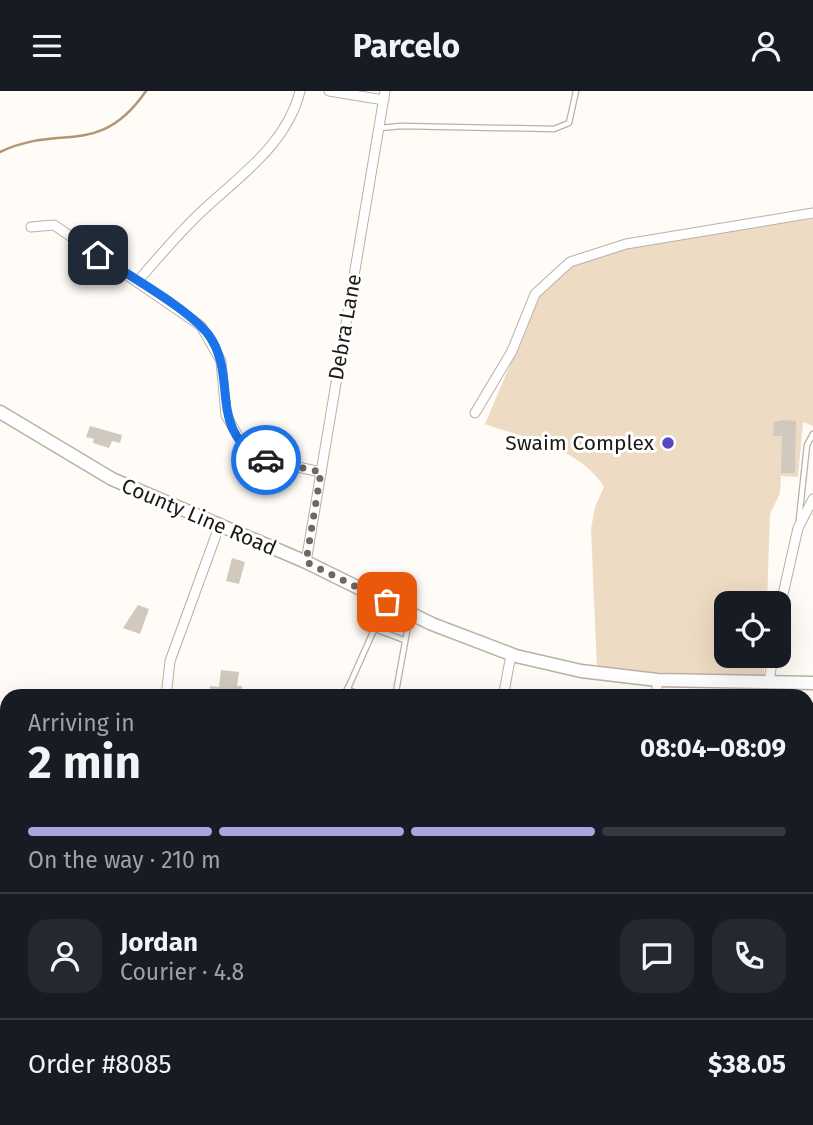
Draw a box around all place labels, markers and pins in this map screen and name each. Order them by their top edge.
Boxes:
pin [68,225,128,285]
place label: Swaim Complex [505,430,655,456]
marker: Swaim Complex [660,435,676,451]
pin [357,572,417,632]

